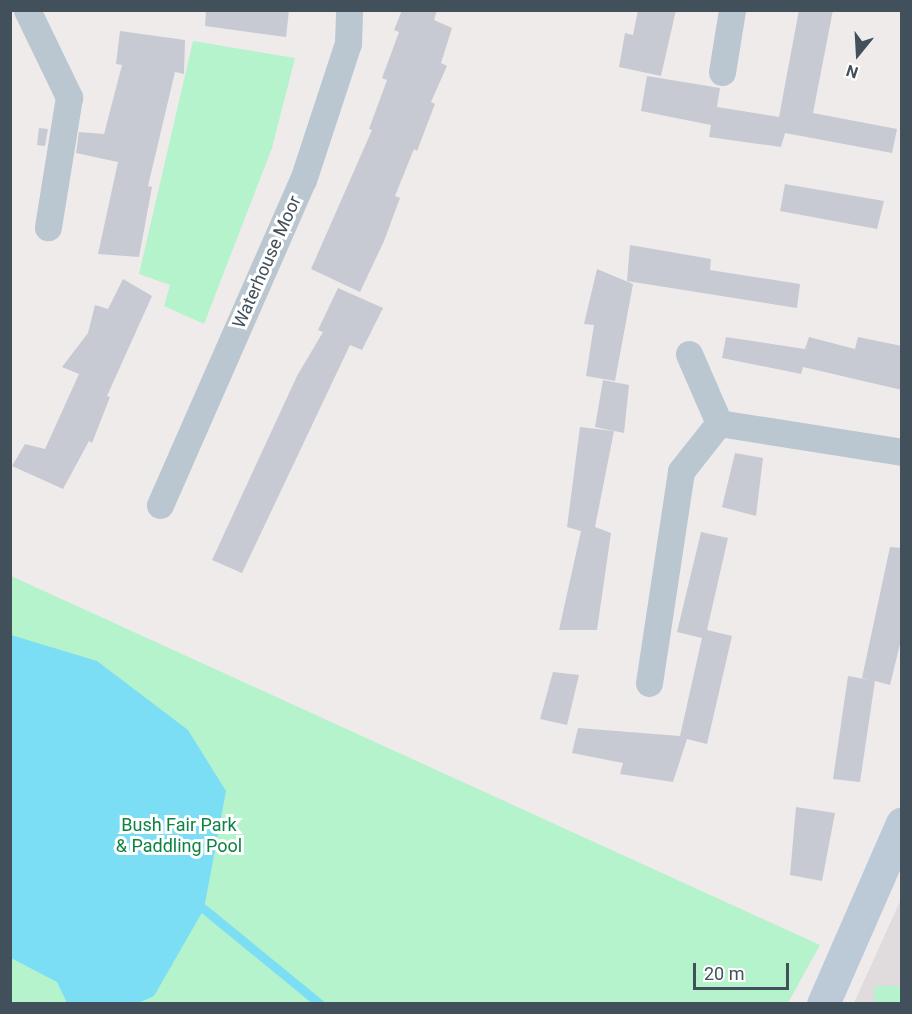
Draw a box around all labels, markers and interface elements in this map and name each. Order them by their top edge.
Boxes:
north arrow [828,24,888,84]
text: N [844,61,861,82]
street label: Waterhouse Moor [228,192,306,332]
park label: Bush Fair Park & Paddling Pool [116,815,242,858]
scale bar [696,951,792,989]
text: 20 m [704,963,744,984]

